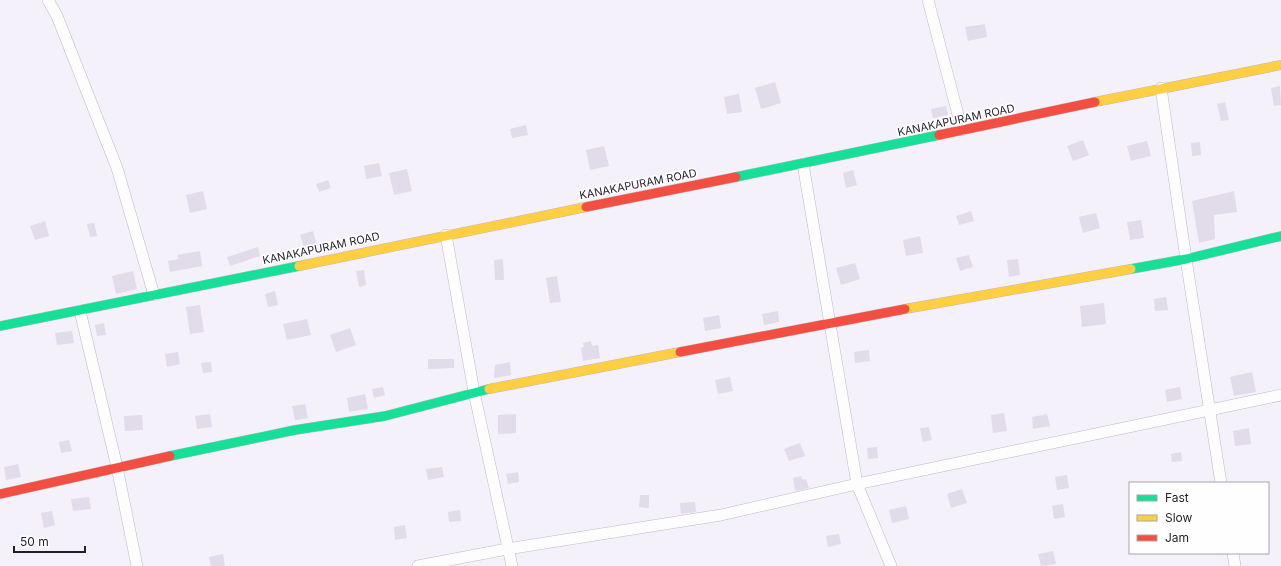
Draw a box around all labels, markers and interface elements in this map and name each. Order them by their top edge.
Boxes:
street label: KANAKAPURAM ROAD [896,101,1016,139]
street label: KANAKAPURAM ROAD [578,166,698,202]
street label: KANAKAPURAM ROAD [261,229,381,267]
legend [1129,482,1269,554]
text: Fast [1165,490,1189,505]
text: Slow [1165,510,1193,525]
scale bar [14,528,85,554]
text: Jam [1165,530,1189,545]
text: 50 m [20,534,49,549]

